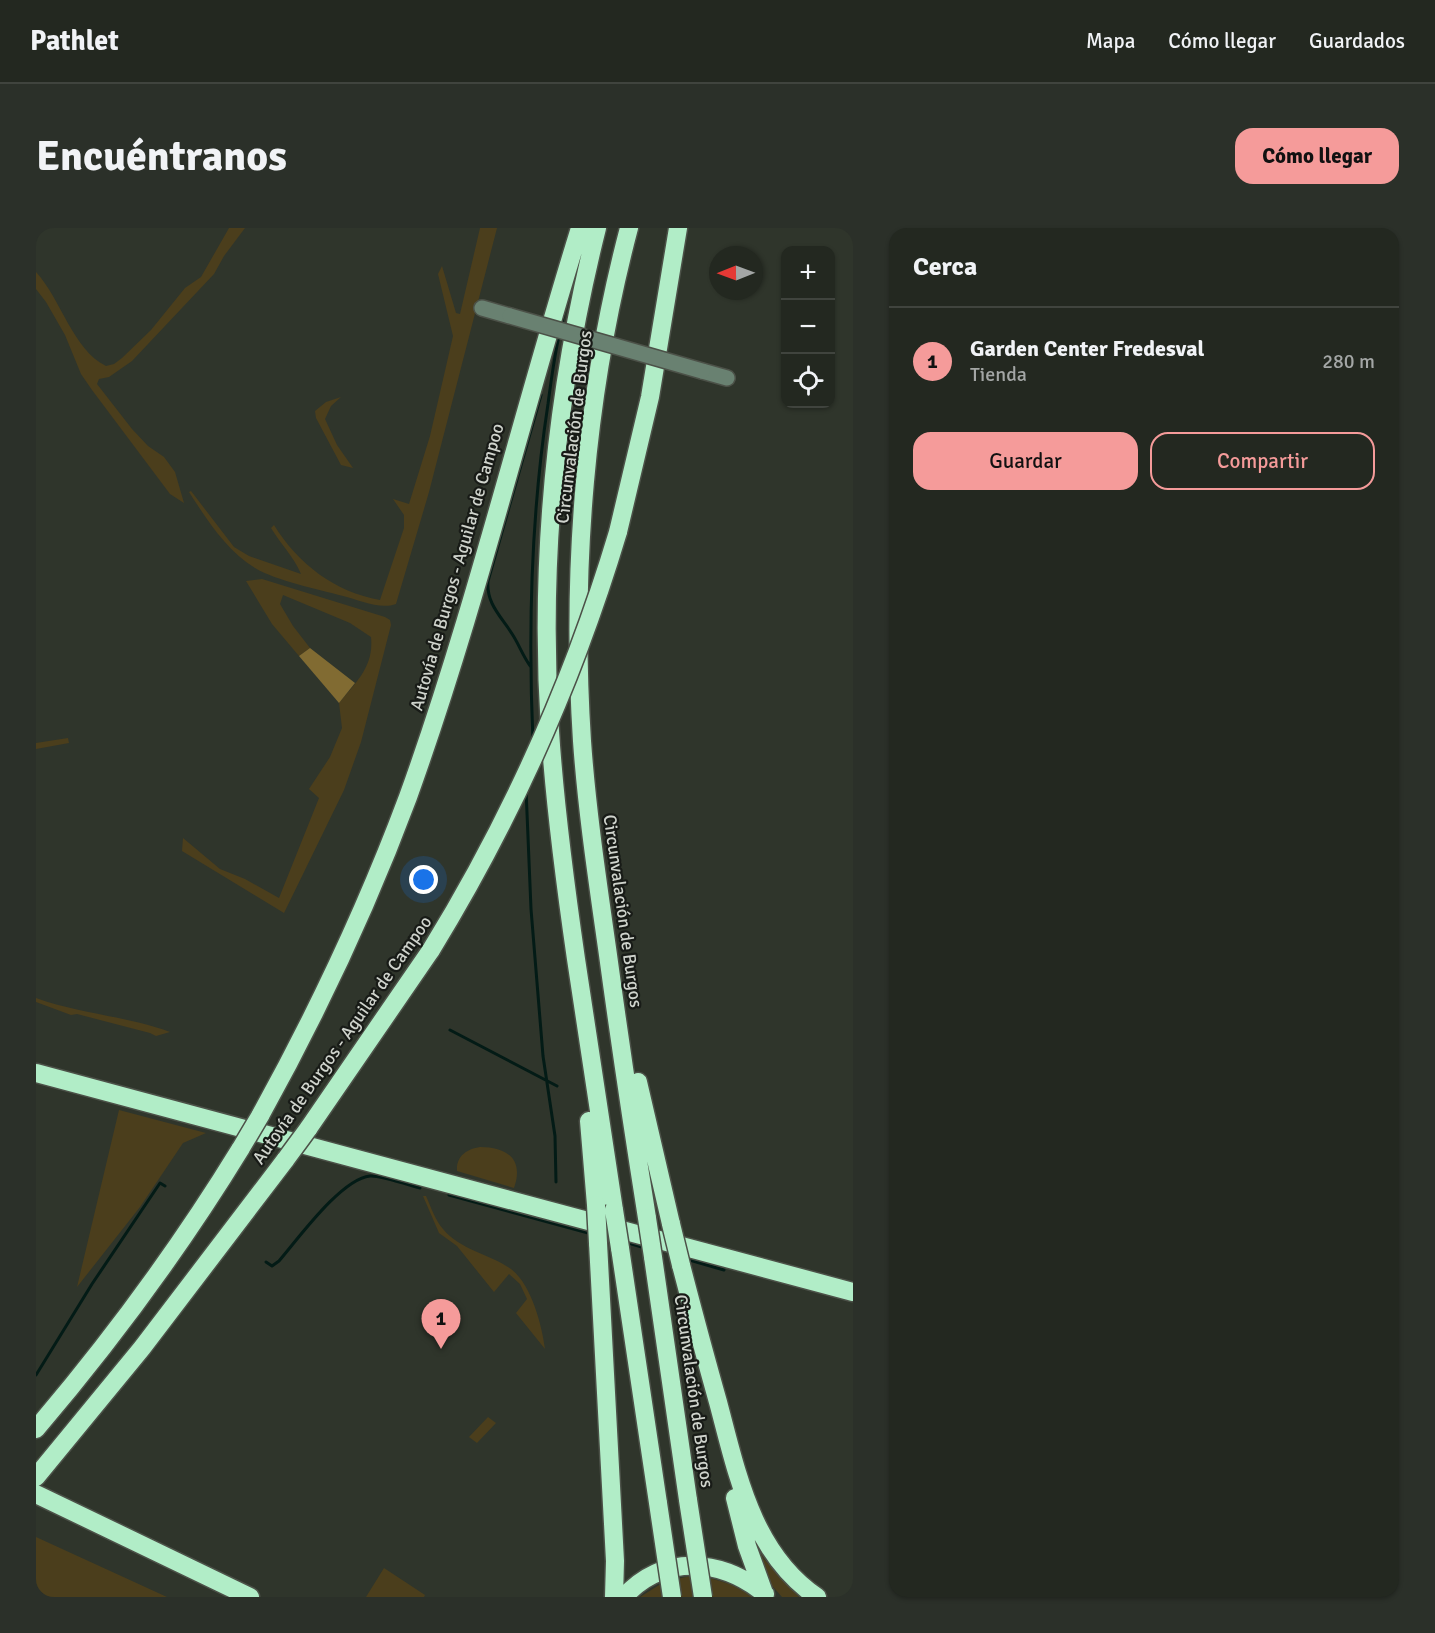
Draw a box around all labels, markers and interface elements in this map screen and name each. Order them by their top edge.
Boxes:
text: Pathlet [30,24,119,58]
text: Mapa [1086,28,1135,54]
text: Cómo llegar [1168,28,1276,54]
text: Guardados [1309,28,1405,54]
button: Cómo llegar [1235,128,1399,184]
text: Encuéntranos [36,131,287,182]
north arrow [709,246,763,300]
map controls [781,246,835,408]
button: + [781,246,835,300]
text: Cerca [913,251,977,283]
button: − [781,300,835,354]
street label: Circunvalación de Burgos [551,329,597,525]
text: Garden Center Fredesval [970,335,1204,362]
text: 1 [927,349,938,374]
text: 280 m [1322,349,1375,374]
button: locate [781,354,835,408]
text: Tienda [970,362,1027,387]
street label: Autovía de Burgos - Aguilar de Campoo [405,421,509,713]
button: Guardar [913,432,1138,490]
button: Compartir [1150,432,1375,490]
street label: Circunvalación de Burgos [599,813,647,1009]
your location [409,865,438,894]
street label: Autovía de Burgos - Aguilar de Campoo [248,912,436,1168]
street label: Circunvalación de Burgos [670,1293,718,1489]
pin: 1 [422,1300,460,1349]

